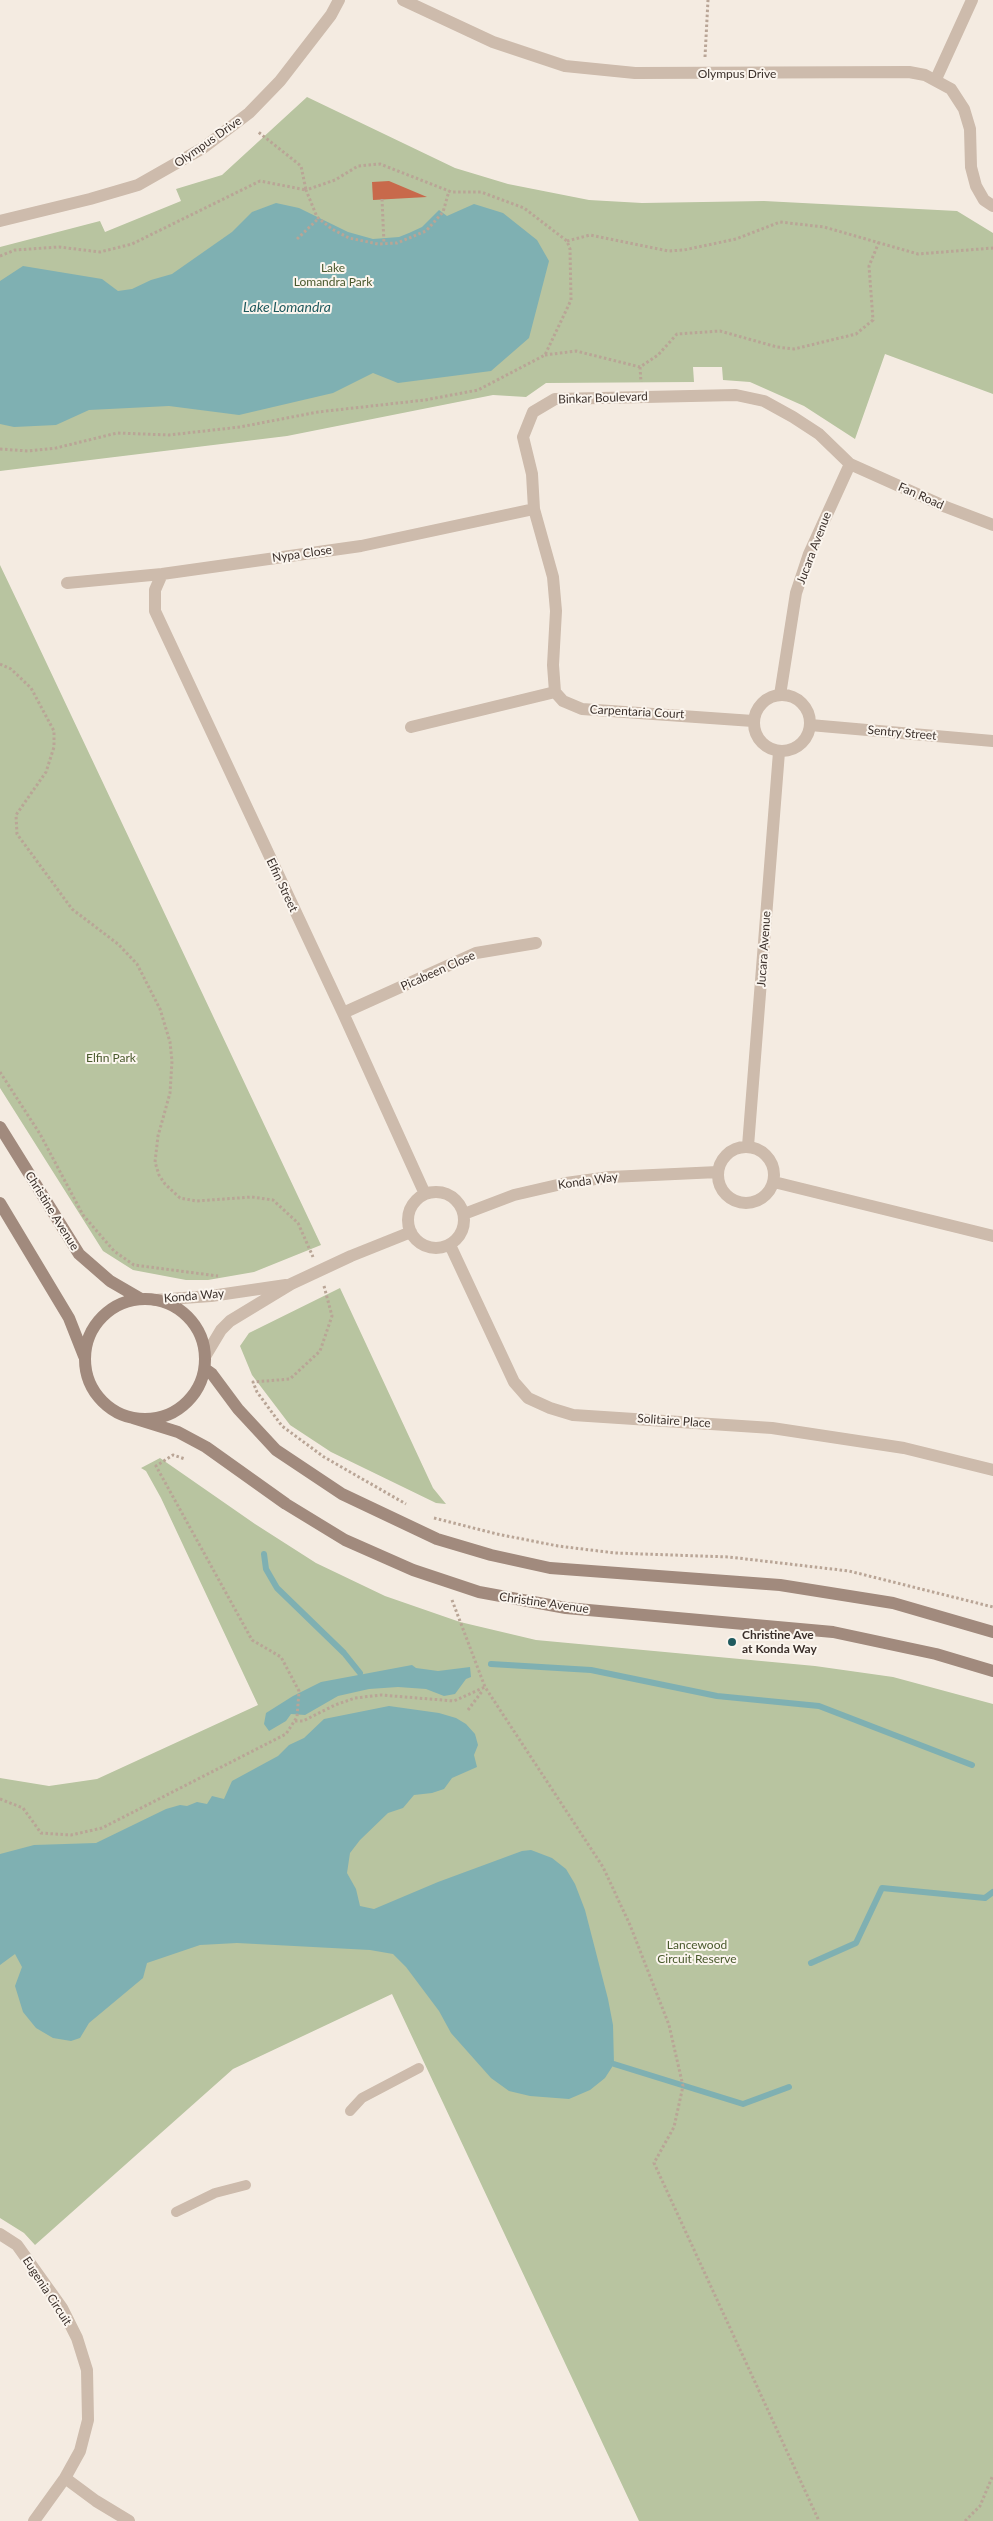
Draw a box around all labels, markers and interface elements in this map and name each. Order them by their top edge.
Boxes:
street label: Olympus Drive [698,67,776,81]
street label: Olympus Drive [172,114,244,170]
park label: Lake Lomandra Park [294,261,372,289]
water label: Lake Lomandra [243,299,331,315]
street label: Binkar Boulevard [558,389,648,407]
street label: Fan Road [896,480,946,512]
street label: Jucara Avenue [794,510,834,586]
street label: Nypa Close [271,543,333,565]
street label: Carpentaria Court [589,702,685,722]
street label: Sentry Street [867,723,937,743]
street label: Elfin Street [263,856,301,914]
street label: Jucara Avenue [754,910,774,988]
street label: Picabeen Close [398,948,478,994]
park label: Elfin Park [86,1051,136,1065]
street label: Christine Avenue [22,1169,82,1253]
street label: Konda Way [557,1170,619,1192]
street label: Konda Way [163,1286,225,1306]
street label: Solitaire Place [637,1411,711,1431]
street label: Christine Avenue [498,1590,590,1616]
place label: Christine Ave at Konda Way [742,1628,817,1656]
marker: Christine Ave at Konda Way [726,1636,738,1648]
park label: Lancewood Circuit Reserve [657,1938,737,1966]
street label: Eugenia Circuit [19,2254,75,2328]

